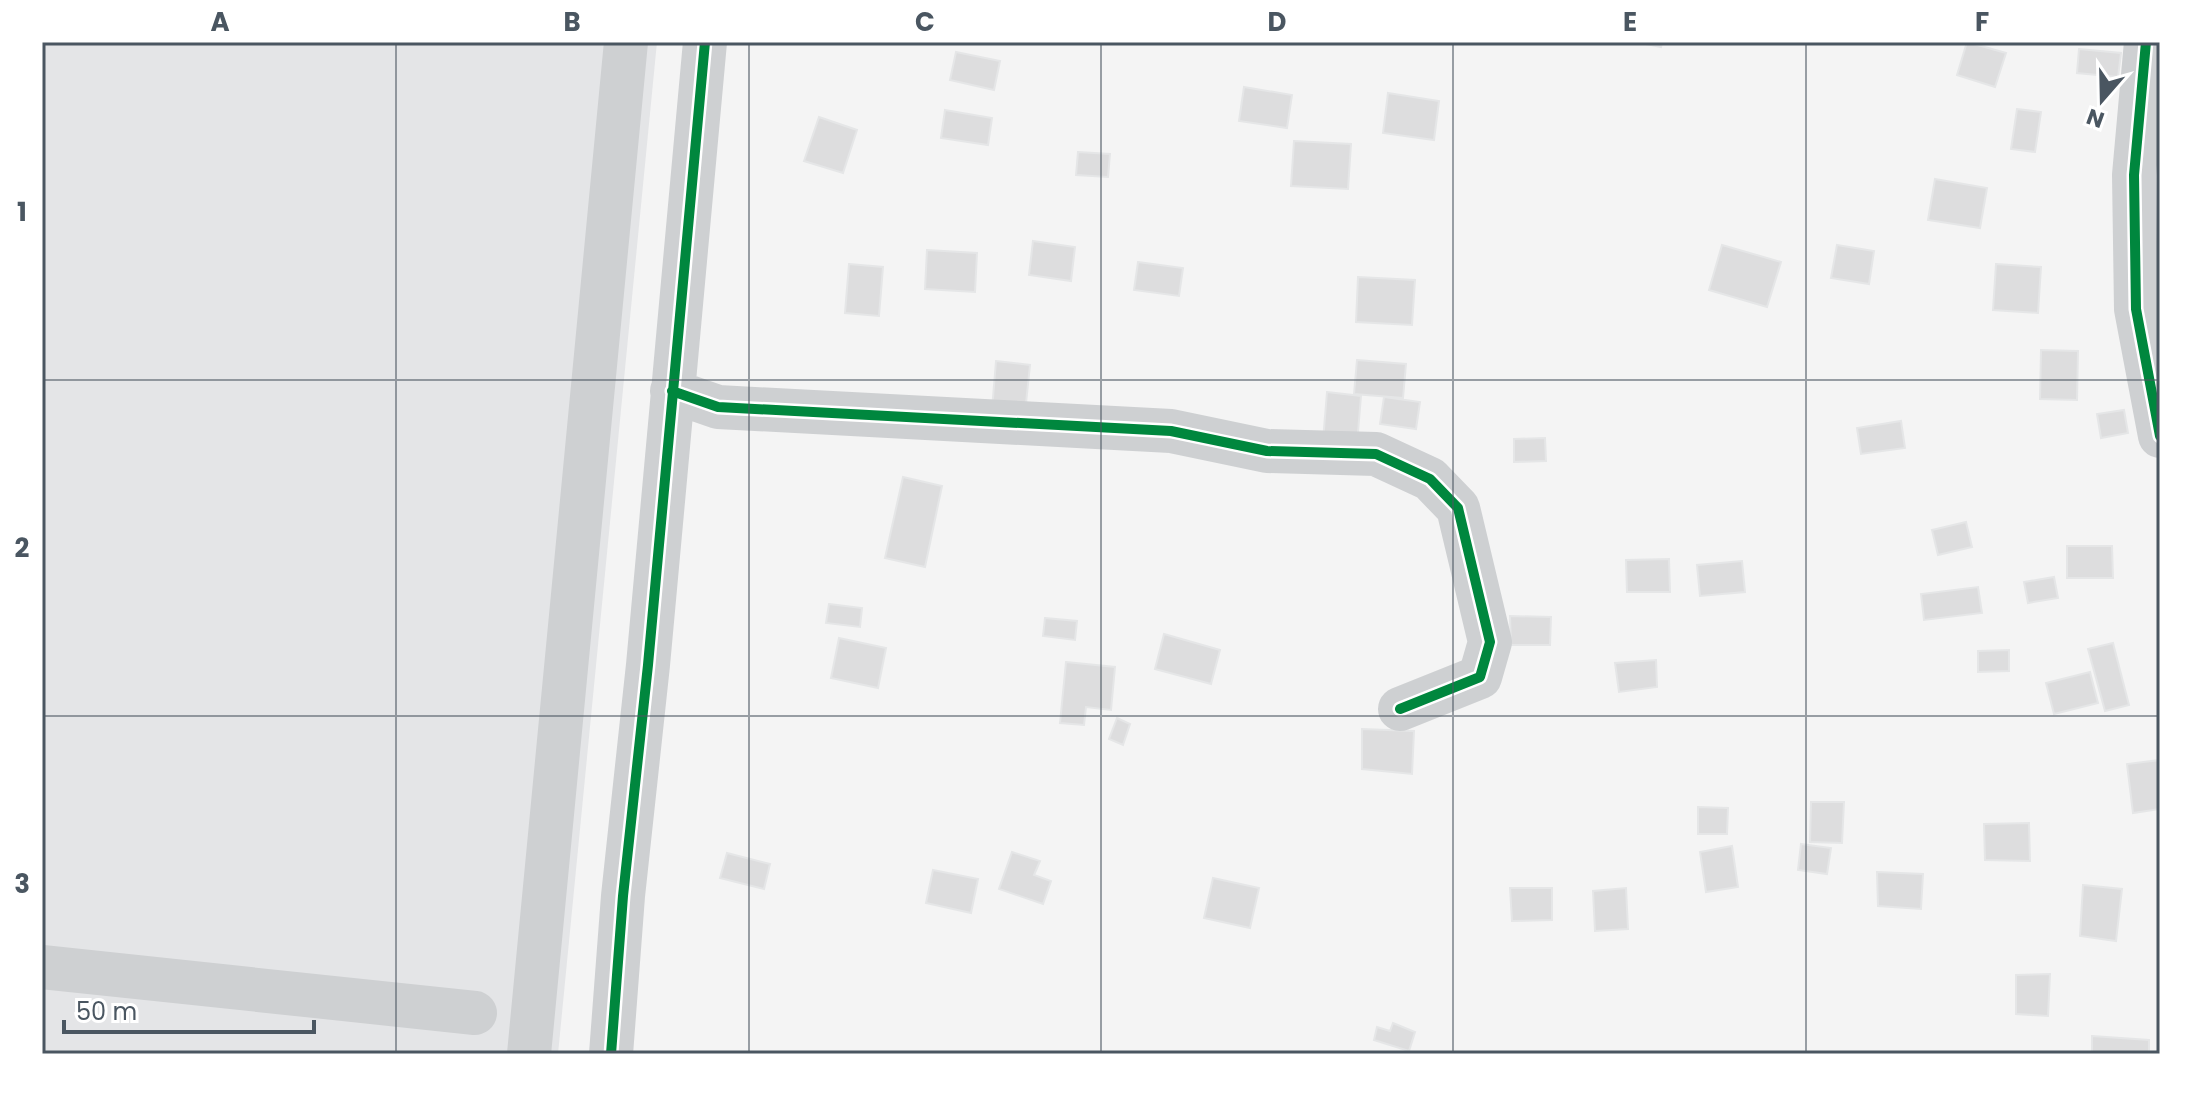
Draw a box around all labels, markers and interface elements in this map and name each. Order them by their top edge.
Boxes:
text: A [210,4,230,40]
text: B [563,4,581,40]
text: C [915,4,935,40]
text: D [1268,4,1287,40]
text: E [1623,4,1637,40]
text: F [1975,4,1989,40]
north arrow [2062,60,2142,140]
text: N [2082,101,2108,136]
text: 1 [17,194,27,230]
text: 2 [15,530,30,566]
text: 3 [14,866,30,902]
scale bar [64,984,314,1034]
text: 50 m [76,995,137,1028]

